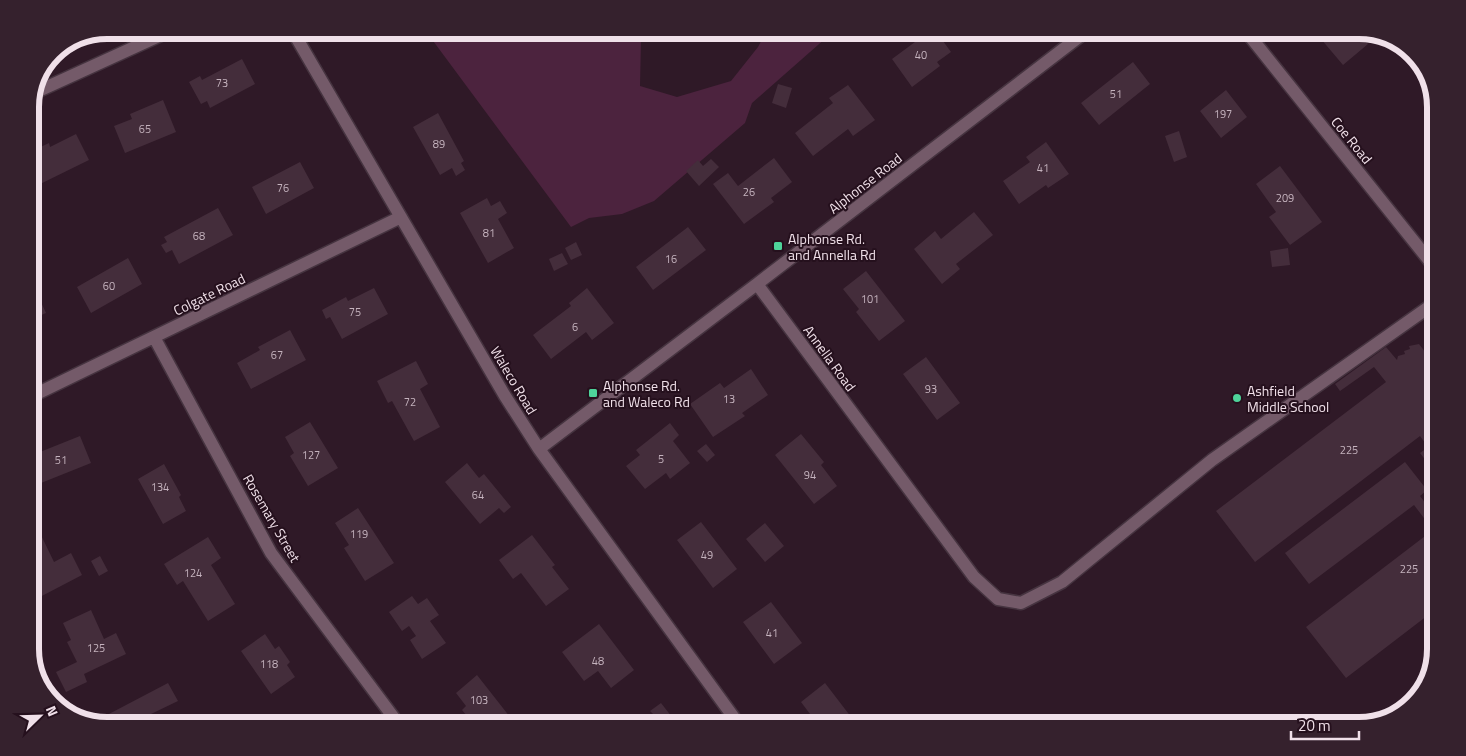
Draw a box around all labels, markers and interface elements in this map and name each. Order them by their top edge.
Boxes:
house number: 40 [915,47,927,63]
house number: 73 [216,75,228,91]
house number: 51 [1110,86,1122,102]
house number: 197 [1214,106,1232,122]
street label: Coe Road [1326,112,1378,168]
house number: 65 [139,121,151,137]
house number: 89 [433,136,445,152]
street label: Alphonse Road [824,148,906,218]
house number: 41 [1037,160,1049,176]
house number: 76 [277,180,289,196]
house number: 26 [743,184,755,200]
house number: 209 [1276,190,1294,206]
house number: 81 [483,225,495,241]
house number: 68 [193,228,205,244]
place label: Alphonse Rd. and Annella Rd [788,228,876,265]
marker: Alphonse Rd. and Annella Rd [772,240,784,252]
house number: 16 [665,251,677,267]
street label: Colgate Road [169,268,249,320]
house number: 60 [103,278,115,294]
house number: 101 [861,291,879,307]
house number: 75 [349,304,361,320]
house number: 6 [572,319,578,335]
street label: Annella Road [799,321,861,395]
street label: Waleco Road [485,342,543,418]
house number: 67 [271,347,283,363]
place label: Alphonse Rd. and Waleco Rd [603,375,690,412]
place label: Ashfield Middle School [1247,380,1329,417]
house number: 93 [925,381,937,397]
marker: Alphonse Rd. and Waleco Rd [587,387,599,399]
house number: 13 [723,391,735,407]
marker: Ashfield Middle School [1231,392,1243,404]
house number: 72 [404,394,416,410]
house number: 225 [1340,442,1358,458]
house number: 127 [302,447,320,463]
house number: 5 [658,451,664,467]
house number: 51 [55,452,67,468]
house number: 94 [804,467,816,483]
street label: Rosemary Street [238,470,306,566]
house number: 134 [151,479,169,495]
house number: 64 [472,487,484,503]
house number: 119 [350,526,368,542]
house number: 49 [701,547,713,563]
house number: 225 [1400,561,1418,577]
house number: 124 [184,565,202,581]
house number: 41 [766,625,778,641]
house number: 125 [87,640,105,656]
house number: 48 [592,653,604,669]
house number: 118 [260,656,278,672]
north arrow [15,691,65,741]
house number: 103 [470,692,488,708]
text: N [41,702,64,719]
scale bar [1291,708,1358,740]
text: 20 m [1298,714,1331,737]

